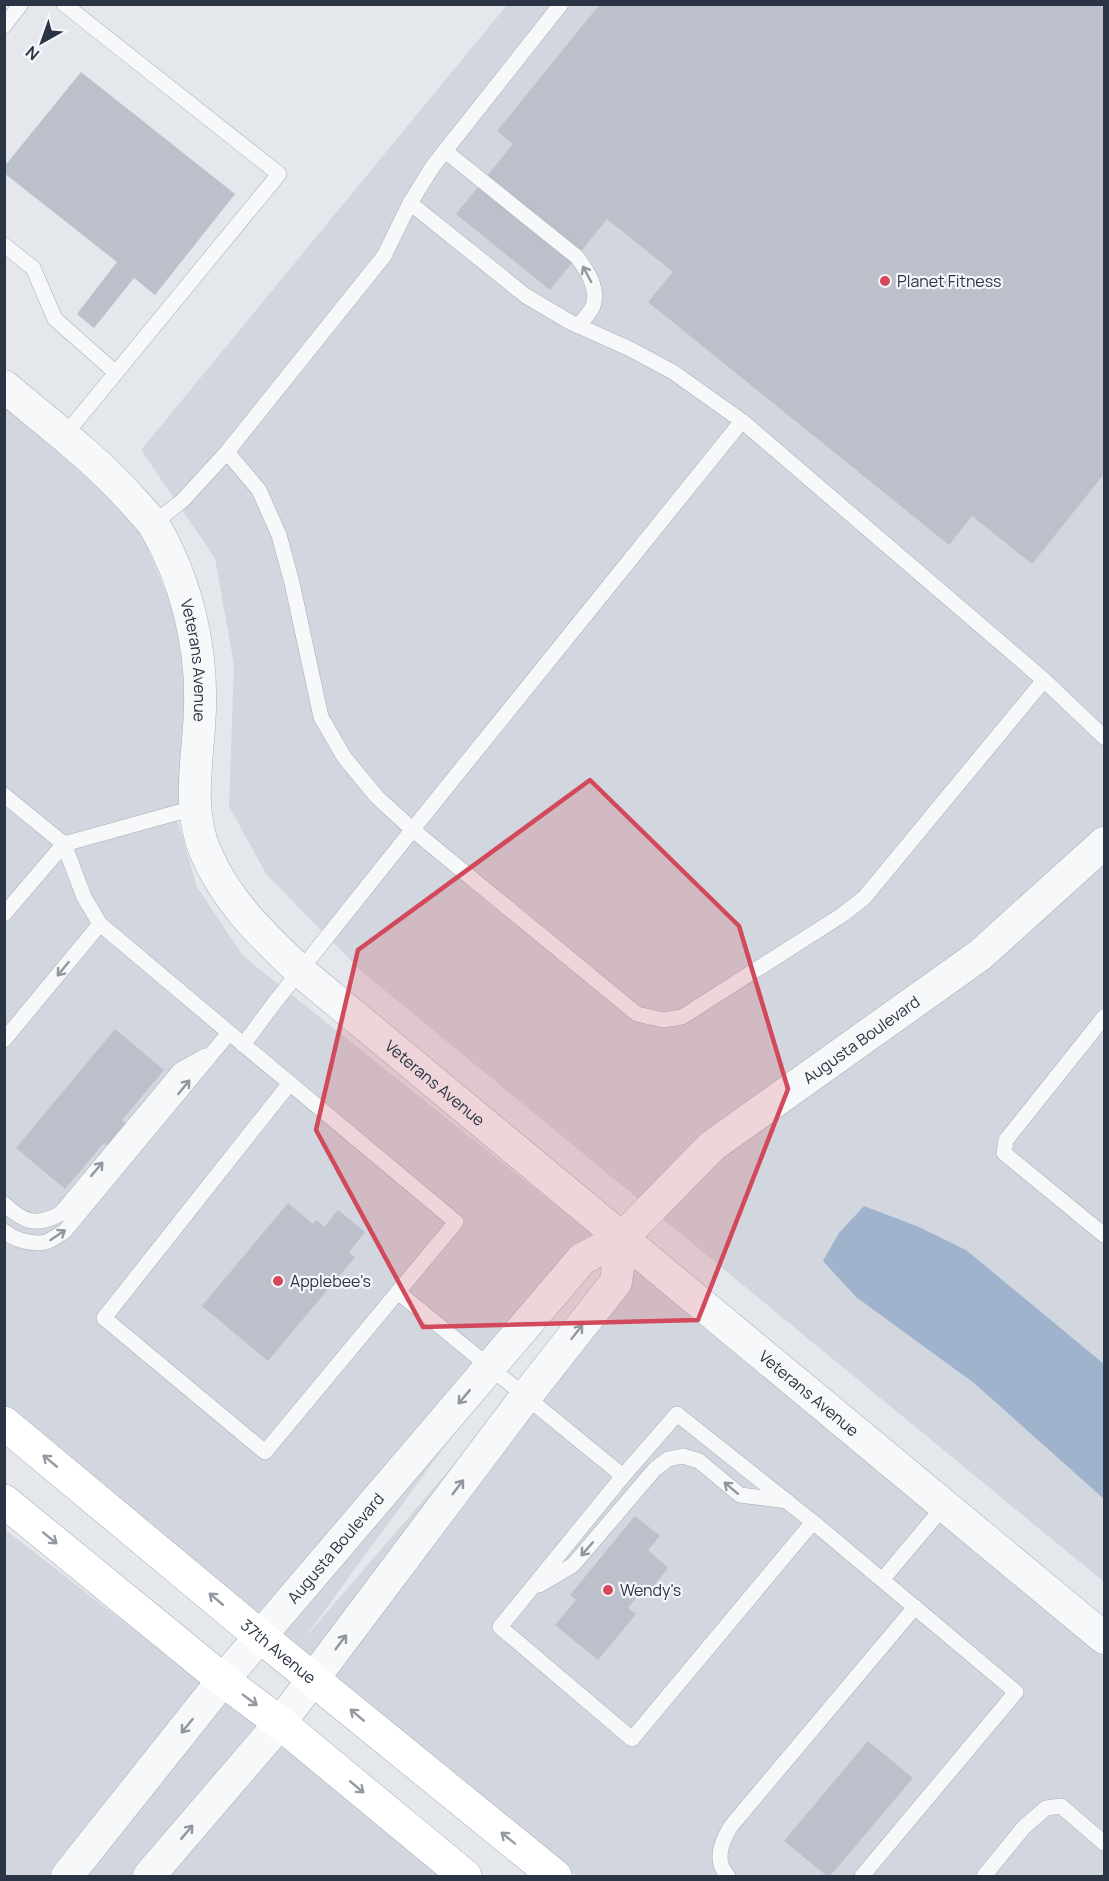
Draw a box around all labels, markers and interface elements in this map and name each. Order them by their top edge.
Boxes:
north arrow [12,12,72,72]
text: N [21,41,44,66]
one-way arrow [581,266,593,283]
place label: Planet Fitness [897,270,1002,292]
marker: Planet Fitness [878,274,892,288]
street label: Veterans Avenue [175,596,211,722]
one-way arrow [56,961,69,977]
street label: Augusta Boulevard [798,990,924,1089]
street label: Veterans Avenue [380,1035,490,1131]
one-way arrow [177,1079,190,1095]
one-way arrow [91,1161,104,1177]
one-way arrow [49,1228,66,1240]
place label: Applebee's [290,1270,371,1292]
marker: Applebee's [271,1274,285,1288]
one-way arrow [570,1324,583,1340]
street label: Veterans Avenue [754,1345,864,1441]
one-way arrow [457,1389,471,1404]
one-way arrow [43,1454,58,1468]
one-way arrow [452,1479,464,1495]
one-way arrow [724,1481,739,1495]
street label: Augusta Boulevard [282,1488,389,1608]
one-way arrow [42,1532,58,1545]
one-way arrow [580,1541,594,1556]
place label: Wendy's [620,1579,681,1601]
marker: Wendy's [601,1583,615,1597]
one-way arrow [209,1592,224,1606]
street label: 37th Avenue [236,1614,321,1688]
one-way arrow [334,1635,347,1651]
one-way arrow [242,1694,258,1707]
one-way arrow [349,1708,365,1721]
one-way arrow [180,1718,194,1733]
one-way arrow [349,1780,364,1794]
one-way arrow [180,1825,194,1840]
one-way arrow [501,1831,516,1845]

